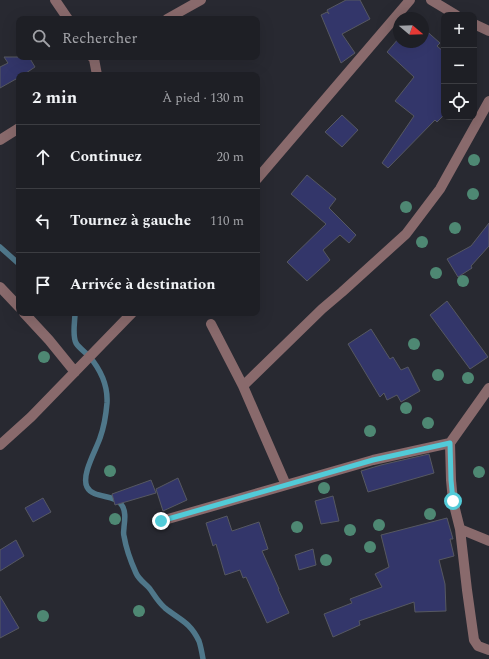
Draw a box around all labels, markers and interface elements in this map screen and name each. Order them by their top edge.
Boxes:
north arrow [393,12,429,48]
map controls [441,12,477,120]
button: + [441,12,477,48]
search box [16,16,260,60]
icon: search [30,27,52,49]
text: Rechercher [62,27,137,50]
button: − [441,48,477,84]
button: locate [441,84,477,120]
text: 2 min [32,85,77,111]
text: À pied · 130 m [162,88,244,108]
text: Continuez [70,145,142,168]
icon: ahead [32,146,54,168]
text: 20 m [217,147,244,167]
text: Tournez à gauche [70,209,191,232]
icon: left [32,210,54,232]
text: 110 m [210,211,244,231]
text: Arrivée à destination [70,273,216,296]
icon: arrive [32,274,54,296]
route start [444,492,462,510]
route end [152,512,170,530]

